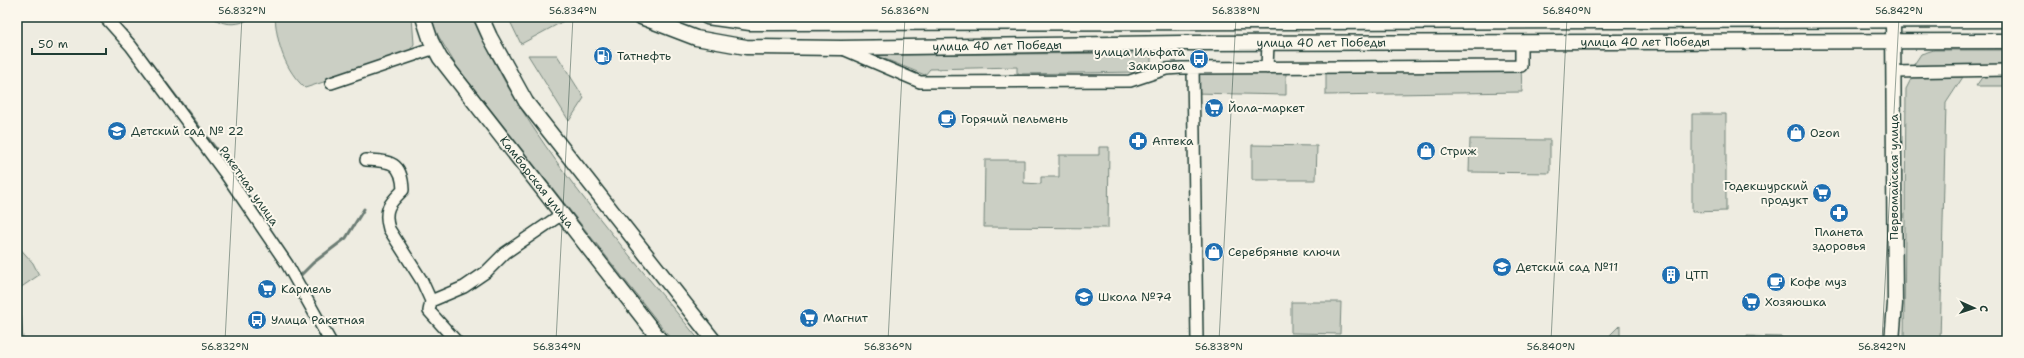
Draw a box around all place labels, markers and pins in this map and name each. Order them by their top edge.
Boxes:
place label: улица Ильфата Закирова [1094,44,1186,74]
fuel station icon: Татнефть [592,45,614,67]
place label: Татнефть [617,48,671,64]
bus stop icon: улица Ильфата Закирова [1188,48,1210,70]
supermarket icon: Йола-маркет [1203,97,1225,119]
place label: Йола-маркет [1228,100,1306,116]
cafe icon: Горячий пельмень [936,108,958,130]
place label: Горячий пельмень [961,111,1068,127]
school or university icon: Детский сад № 22 [106,120,128,142]
shop icon: Ozon [1785,122,1807,144]
place label: Детский сад № 22 [131,123,244,139]
place label: Ozon [1810,125,1840,141]
pharmacy icon: Аптека [1127,130,1149,152]
place label: Аптека [1152,133,1194,149]
shop icon: Стриж [1415,140,1437,162]
place label: Стриж [1440,143,1476,159]
place label: Годекшурский продукт [1724,178,1809,208]
supermarket icon: Годекшурский продукт [1811,182,1833,204]
pharmacy icon: Планета здоровья [1828,202,1850,224]
place label: Планета здоровья [1812,224,1866,254]
shop icon: Серебряные ключи [1203,241,1225,263]
place label: Серебряные ключи [1228,244,1340,260]
school or university icon: Детский сад №11 [1491,256,1513,278]
place label: Детский сад №11 [1516,259,1618,275]
building icon: ЦТП [1660,264,1682,286]
place label: ЦТП [1685,267,1708,283]
cafe icon: Кофе муз [1765,271,1787,293]
place label: Кофе муз [1790,274,1847,290]
supermarket icon: Кармель [256,278,278,300]
place label: Кармель [281,281,331,297]
school or university icon: Школа №74 [1073,286,1095,308]
place label: Школа №74 [1098,289,1172,305]
supermarket icon: Хозяюшка [1740,291,1762,313]
place label: Хозяюшка [1765,294,1827,310]
supermarket icon: Магнит [798,307,820,329]
bus stop icon: Улица Ракетная [246,309,268,331]
place label: Магнит [823,310,869,326]
place label: Улица Ракетная [271,312,365,328]

